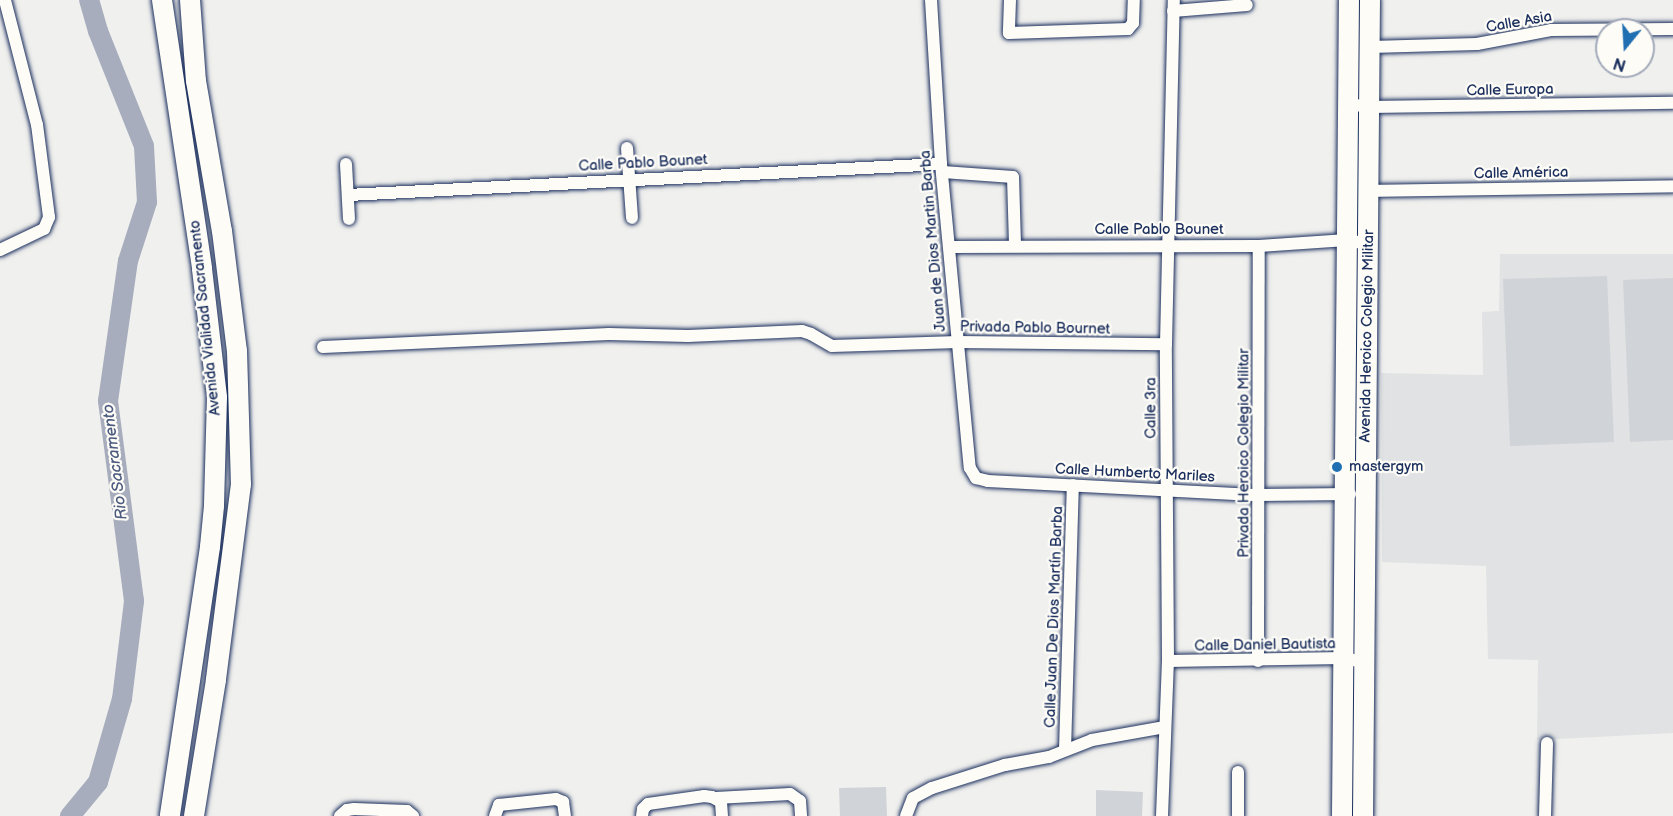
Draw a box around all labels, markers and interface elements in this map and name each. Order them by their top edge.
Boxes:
street label: Calle Asia [1485,7,1553,37]
north arrow [1595,18,1655,78]
text: N [1611,53,1629,75]
street label: Calle Europa [1466,80,1554,100]
street label: Juan de Dios Martin Barba [916,150,950,332]
street label: Calle Pablo Bounet [578,151,708,175]
street label: Calle América [1474,163,1568,183]
street label: Avenida Vialidad Sacramento [186,219,224,417]
street label: Calle Pablo Bounet [1094,221,1224,239]
street label: Avenida Heroico Colegio Militar [1356,229,1378,443]
street label: Privada Pablo Bournet [960,318,1110,338]
street label: Privada Heroico Colegio Militar [1235,348,1253,558]
street label: Calle 3ra [1142,377,1160,439]
water label: Rio Sacramento [99,403,133,521]
place label: mastergym [1349,458,1423,476]
street label: Calle Humberto Mariles [1055,460,1215,486]
marker: mastergym [1330,460,1344,474]
street label: Calle Juan De Dios Martín Barba [1041,505,1067,729]
street label: Calle Daniel Bautista [1194,635,1336,655]

